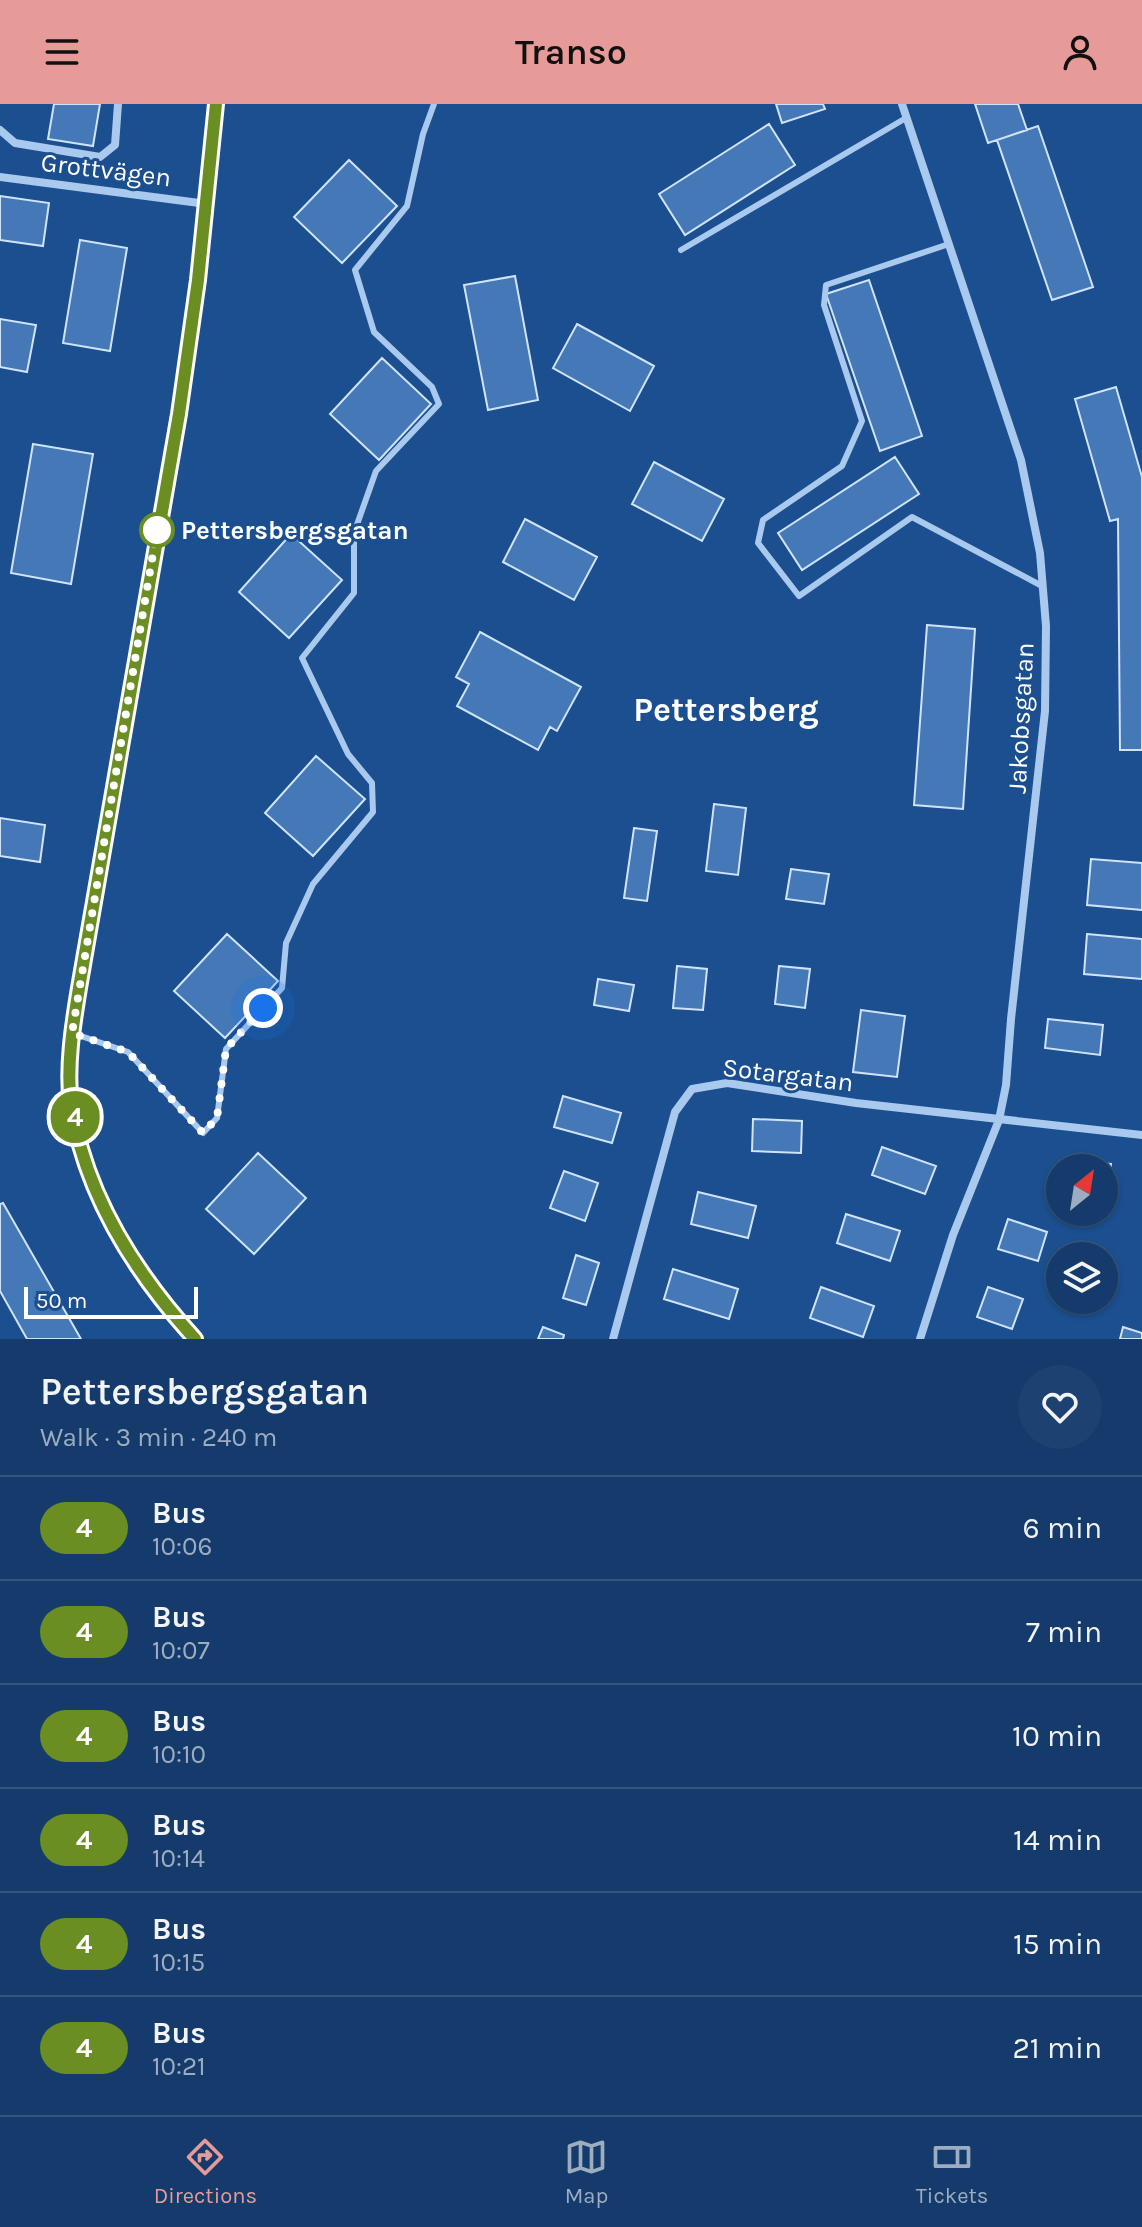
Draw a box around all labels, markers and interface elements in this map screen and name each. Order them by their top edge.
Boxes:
icon: menu [40,30,84,74]
icon: person [1058,30,1102,74]
text: Transo [515,31,627,73]
street label: Grottvägen [39,147,173,193]
marker: Pettersbergsgatan [140,513,174,547]
place label: Pettersbergsgatan [181,515,409,546]
street label: Jakobsgatan [1002,642,1040,794]
district label: Pettersberg [633,690,819,730]
your location [243,988,283,1028]
street label: Sotargatan [721,1052,855,1098]
line badge: 4 [49,1091,101,1143]
text: 4 [67,1100,83,1133]
north arrow [1046,1154,1118,1226]
map controls [1046,1154,1118,1314]
button: layers [1046,1242,1118,1314]
scale bar [24,1283,198,1319]
text: 50 m [36,1288,87,1314]
button: heart [1018,1365,1102,1449]
text: Pettersbergsgatan [40,1369,369,1414]
text: Walk · 3 min · 240 m [40,1422,277,1453]
text: Bus [152,1495,206,1531]
text: 6 min [1023,1510,1102,1546]
text: 4 [76,1511,92,1544]
text: 10:06 [152,1531,212,1562]
text: Bus [152,1599,206,1635]
text: 7 min [1026,1614,1102,1650]
text: 4 [76,1615,92,1648]
text: 10:07 [152,1635,210,1666]
text: Bus [152,1703,206,1739]
text: 10 min [1012,1718,1102,1754]
text: 4 [76,1719,92,1752]
text: 10:10 [152,1739,206,1770]
text: Bus [152,1807,206,1843]
text: 14 min [1013,1822,1102,1858]
text: 4 [76,1823,92,1856]
text: 10:14 [152,1843,205,1874]
text: Bus [152,1911,206,1947]
text: 15 min [1013,1926,1102,1962]
text: 4 [76,1927,92,1960]
text: 10:15 [152,1947,205,1978]
text: Bus [152,2015,206,2051]
text: 21 min [1012,2030,1102,2066]
text: 4 [76,2031,92,2064]
text: 10:21 [152,2051,206,2082]
tab: Directions [154,2135,257,2209]
tab: Map [564,2135,608,2209]
tab: Tickets [916,2135,988,2209]

